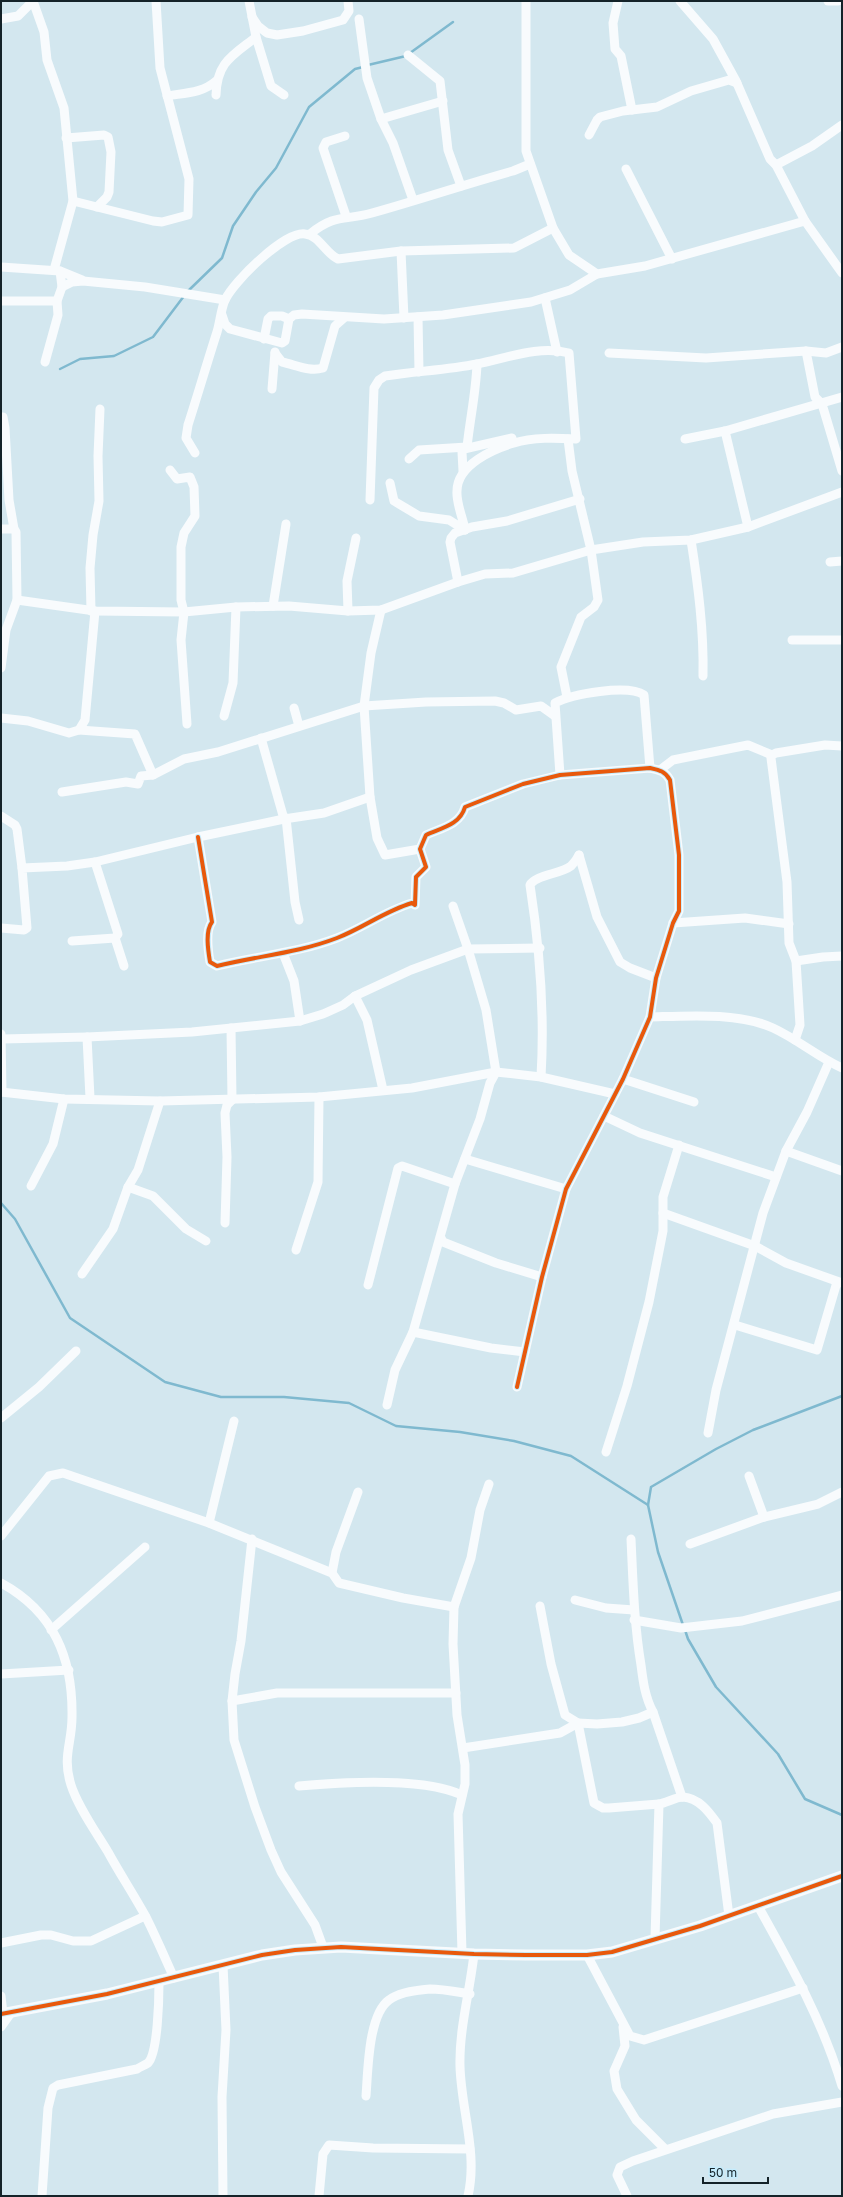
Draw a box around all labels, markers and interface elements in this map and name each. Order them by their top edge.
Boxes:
scale bar [703,2159,768,2185]
text: 50 m [709,2165,737,2180]

